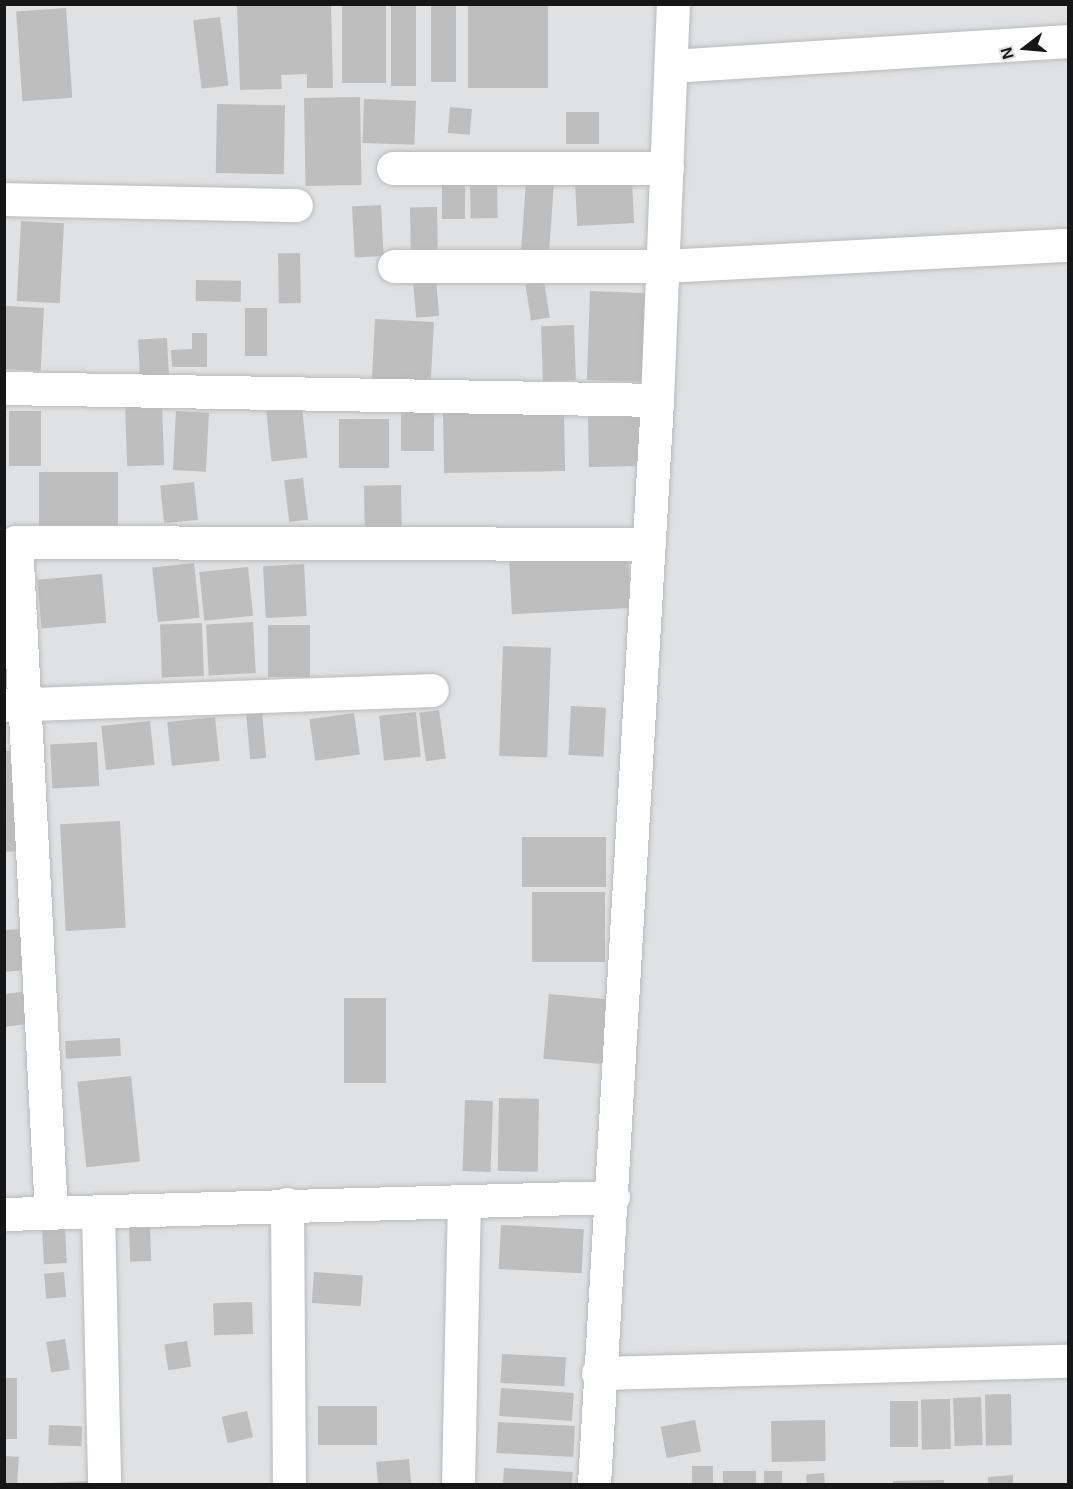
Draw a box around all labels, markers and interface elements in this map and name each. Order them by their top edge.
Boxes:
north arrow [995,18,1055,78]
text: N [997,45,1017,61]

